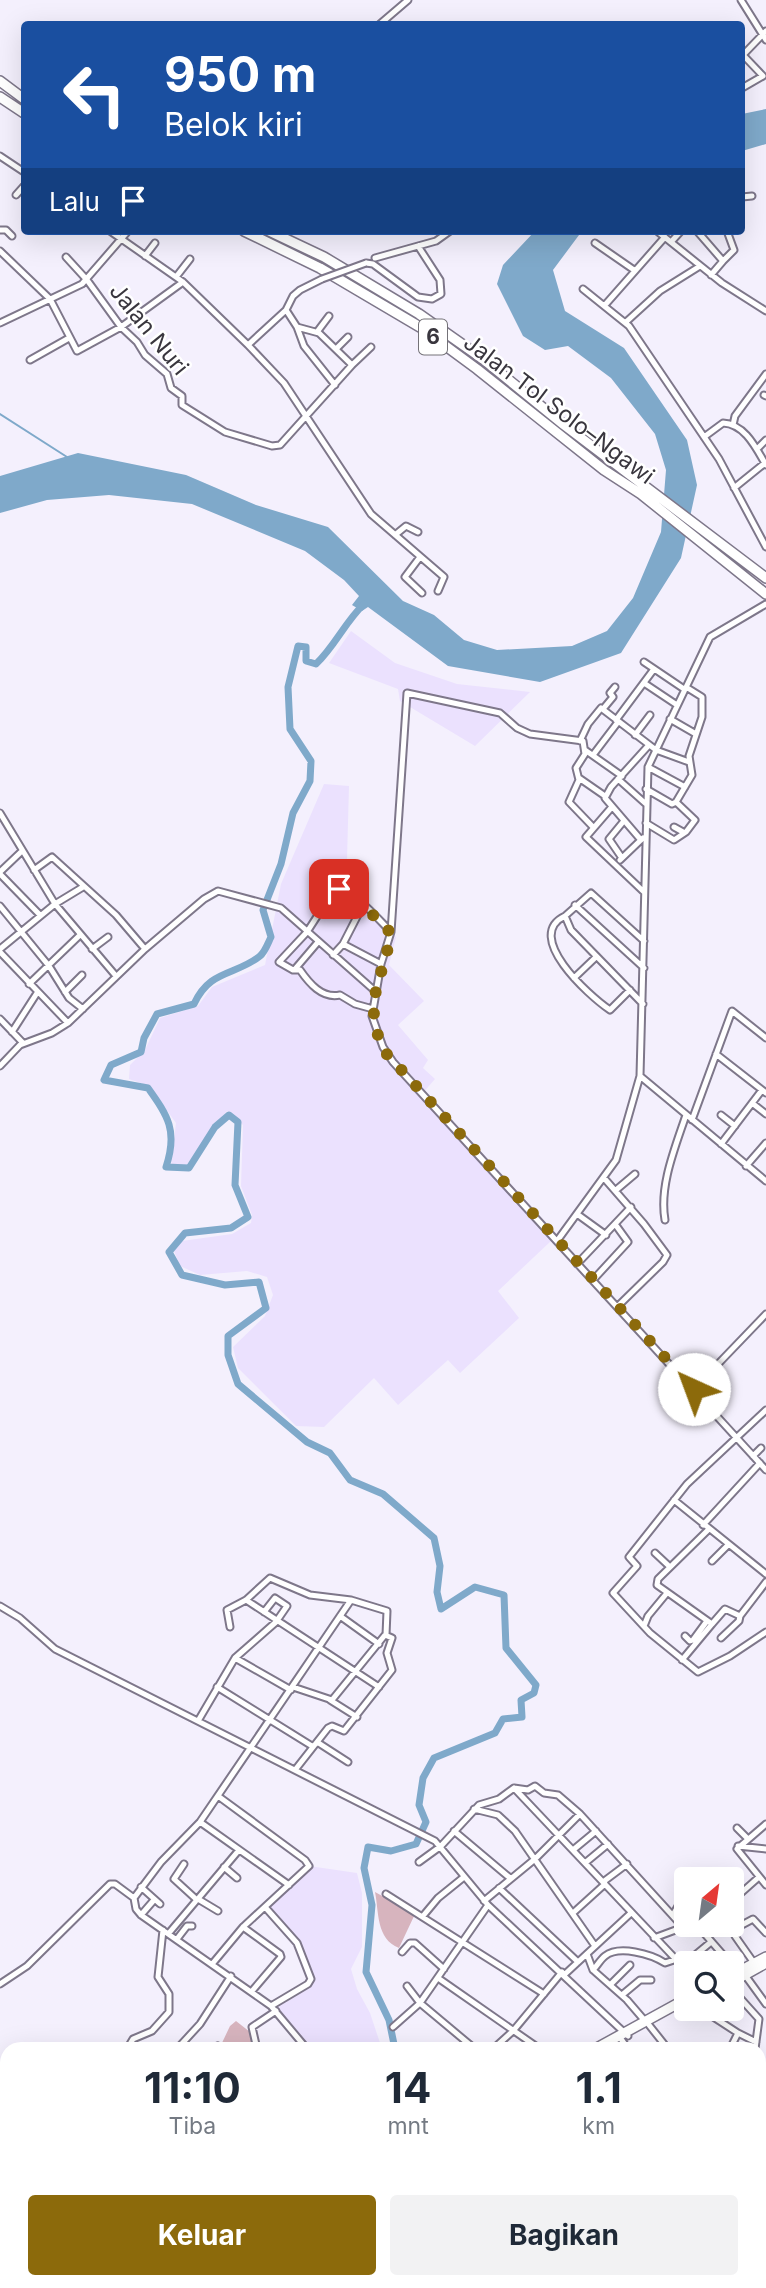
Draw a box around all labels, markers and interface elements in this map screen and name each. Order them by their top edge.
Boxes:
text: 950 m [164,45,317,104]
icon: left [49,49,140,140]
text: Belok kiri [164,105,303,144]
icon: arrive [114,182,152,220]
text: Lalu [49,186,100,217]
street label: Jalan Nuri [103,277,195,381]
road number: 6 [419,320,447,354]
street label: Jalan Tol Solo–Ngawi [458,328,660,490]
pin [309,859,369,919]
icon: arrive [320,870,358,908]
position arrow [657,1352,731,1426]
north arrow [674,1867,744,1937]
map controls [674,1867,744,2021]
button: search [674,1951,744,2021]
text: 11:10 [144,2062,241,2113]
text: 14 [385,2062,431,2113]
text: 1.1 [575,2062,622,2113]
text: Tiba [169,2112,216,2140]
text: mnt [387,2112,429,2140]
text: km [582,2112,615,2140]
button: Keluar [28,2195,376,2275]
button: Bagikan [390,2195,738,2275]

